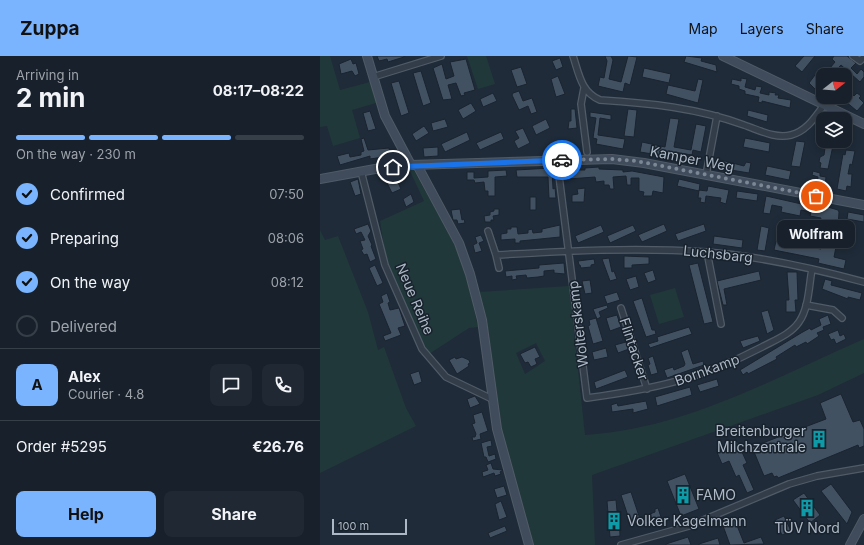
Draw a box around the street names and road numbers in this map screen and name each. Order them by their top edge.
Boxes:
street label: Kamper Weg [649,142,736,175]
street label: Luchsbarg [682,241,754,266]
street label: Neue Reihe [393,261,438,337]
street label: Wolterskamp [564,280,591,368]
street label: Flintacker [616,315,653,382]
street label: Bornkamp [672,350,742,389]

